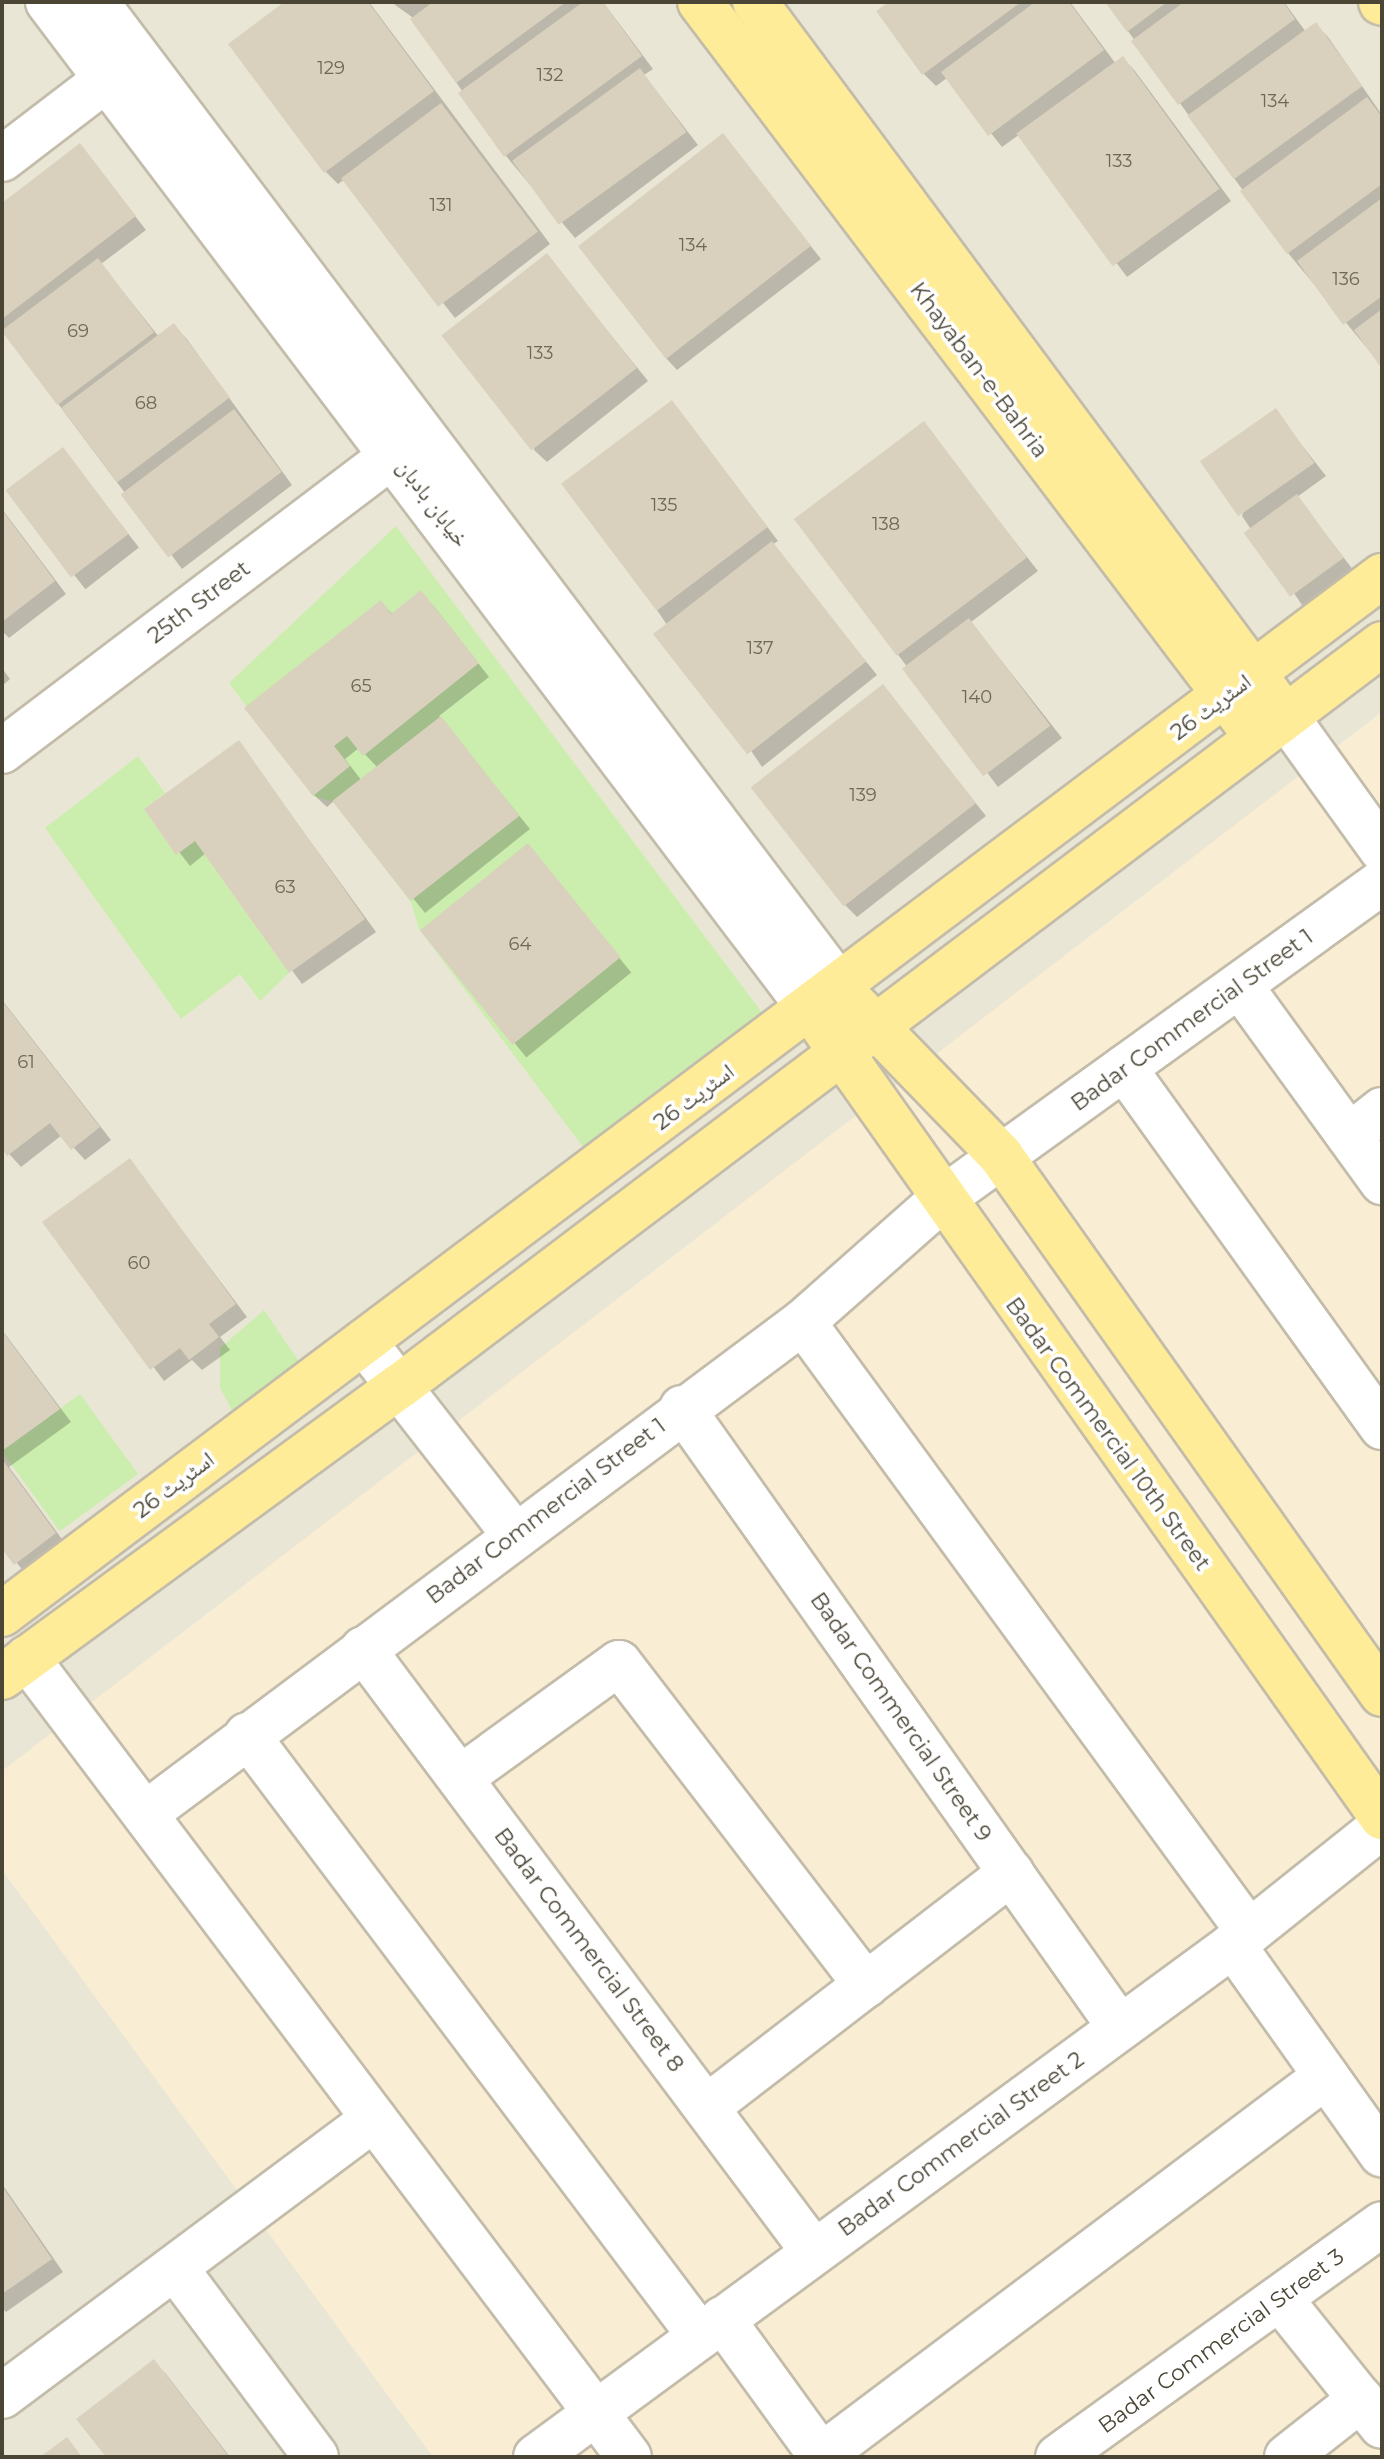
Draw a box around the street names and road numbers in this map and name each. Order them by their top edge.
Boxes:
street label: Khayaban-e-Bahria [904,277,1054,463]
street label: خیابان بادبان [391,454,475,552]
street label: 25th Street [143,555,255,649]
street label: اسٹریٹ 26 [1166,668,1256,746]
street label: Badar Commercial Street 1 [1066,923,1318,1117]
street label: اسٹریٹ 26 [649,1058,739,1136]
street label: Badar Commercial 10th Street [1000,1292,1216,1576]
street label: Badar Commercial Street 1 [421,1412,671,1610]
street label: اسٹریٹ 26 [129,1446,219,1524]
street label: Badar Commercial Street 9 [805,1587,997,1847]
street label: Badar Commercial Street 8 [489,1823,689,2077]
street label: Badar Commercial Street 2 [833,2046,1089,2242]
street label: Badar Commercial Street 3 [1093,2243,1349,2439]

